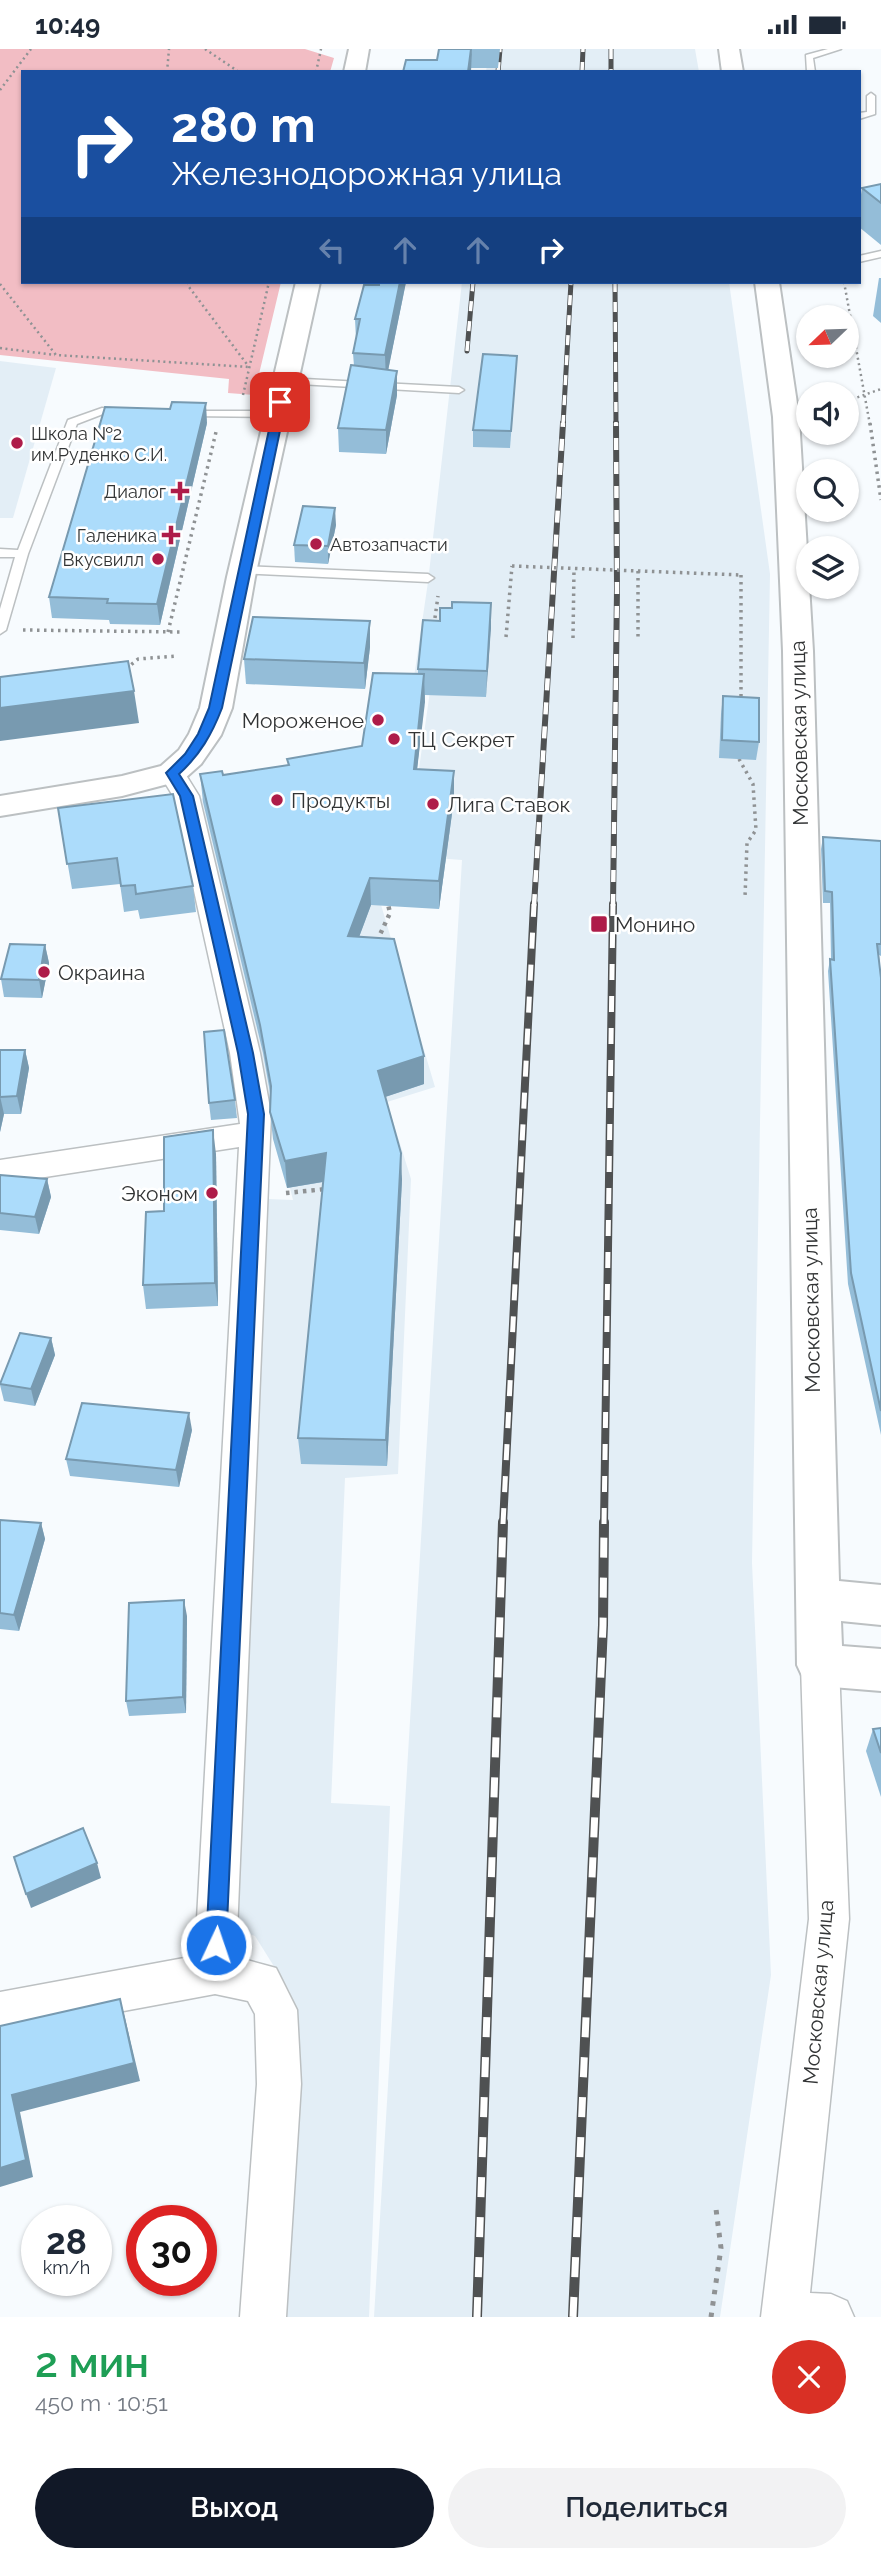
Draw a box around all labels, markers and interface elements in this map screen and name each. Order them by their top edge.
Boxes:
text: 10:49 [35,10,100,40]
text: 280 m [171,96,316,153]
icon: right [56,98,147,189]
text: Железнодорожная улица [171,155,562,192]
icon: left [313,231,351,269]
icon: ahead [386,231,424,269]
icon: ahead [459,231,497,269]
icon: right [532,231,570,269]
north arrow [796,305,859,367]
map controls [796,305,859,599]
pin [250,372,310,432]
button: sound [796,382,859,445]
icon: arrive [261,383,299,421]
place label: Школа №2 им.Руденко С.И. [31,423,167,465]
marker: Школа №2 им.Руденко С.И. [9,435,25,451]
button: search [796,459,859,522]
place label: Диалог [104,481,166,502]
marker: Диалог [172,483,188,499]
place label: Галеника [77,525,157,546]
marker: Галеника [163,527,179,543]
place label: Автозапчасти [330,534,448,555]
marker: Автозапчасти [308,536,324,552]
button: layers [796,536,859,599]
place label: Вкусвилл [63,549,144,570]
marker: Вкусвилл [150,551,166,567]
street label: Московская улица [785,640,813,826]
place label: Мороженое [242,708,364,733]
marker: Мороженое [370,712,386,728]
place label: ТЦ Секрет [408,727,515,752]
marker: ТЦ Секрет [386,731,402,747]
place label: Продукты [291,788,390,813]
marker: Продукты [269,792,285,808]
place label: Лига Ставок [447,792,571,817]
marker: Лига Ставок [425,796,441,812]
place label: Монино [615,912,695,937]
marker: Монино [589,914,609,934]
place label: Окраина [58,960,145,985]
marker: Окраина [36,964,52,980]
place label: Эконом [121,1181,198,1206]
marker: Эконом [204,1185,220,1201]
street label: Московская улица [797,1207,825,1393]
street label: Московская улица [797,1899,839,2085]
position arrow [179,1908,253,1982]
speed limit sign: 30 [126,2205,217,2296]
text: 28 [46,2221,87,2262]
text: km/h [43,2257,90,2278]
text: 2 мин [35,2338,149,2387]
button: close [772,2340,846,2414]
text: 450 m · 10:51 [35,2389,168,2416]
button: Выход [35,2468,434,2548]
button: Поделиться [448,2468,846,2548]

